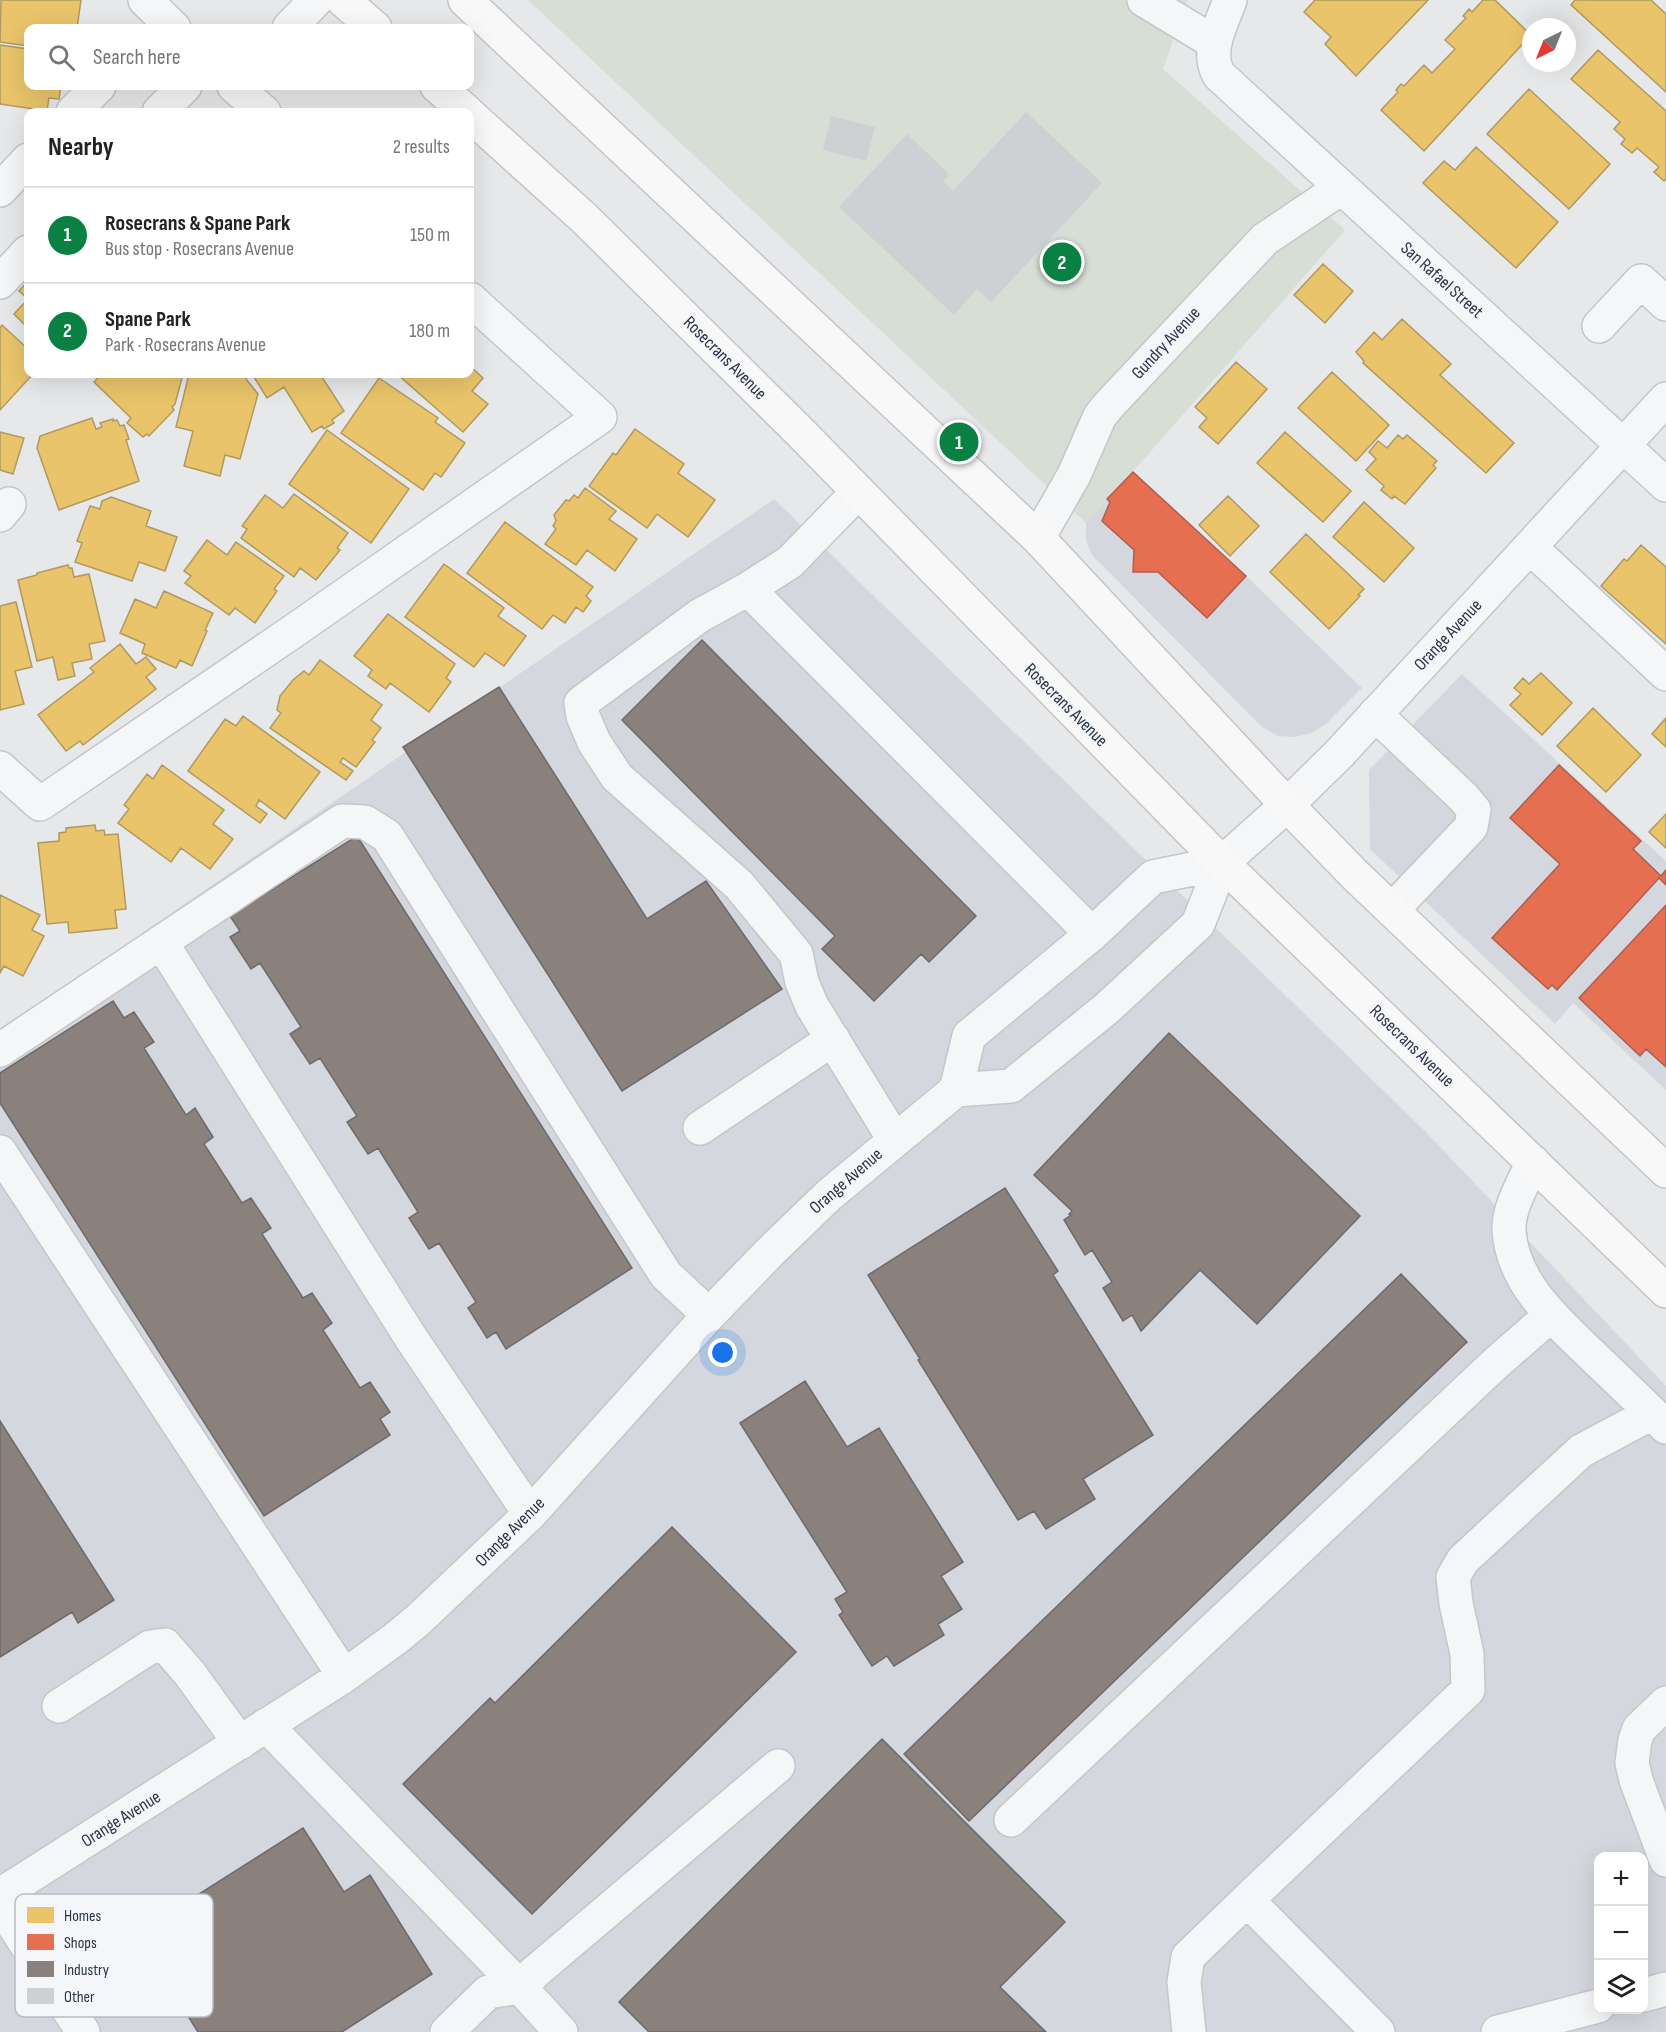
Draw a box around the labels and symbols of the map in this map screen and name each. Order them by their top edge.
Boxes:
north arrow [1522,18,1576,72]
street label: San Rafael Street [1396,238,1488,323]
pin: 2 [1042,240,1082,284]
street label: Gundry Avenue [1127,303,1205,383]
street label: Rosecrans Avenue [679,312,771,404]
pin: 1 [940,420,978,464]
street label: Orange Avenue [1410,595,1486,675]
street label: Rosecrans Avenue [1020,659,1112,751]
street label: Rosecrans Avenue [1365,1001,1459,1091]
street label: Orange Avenue [805,1144,887,1218]
your location [708,1338,737,1367]
street label: Orange Avenue [471,1493,549,1571]
street label: Orange Avenue [77,1786,165,1852]
legend [15,1894,213,2017]
text: Homes [64,1907,101,1926]
text: Shops [64,1934,97,1953]
text: Industry [64,1961,109,1980]
text: Other [64,1988,95,2007]

